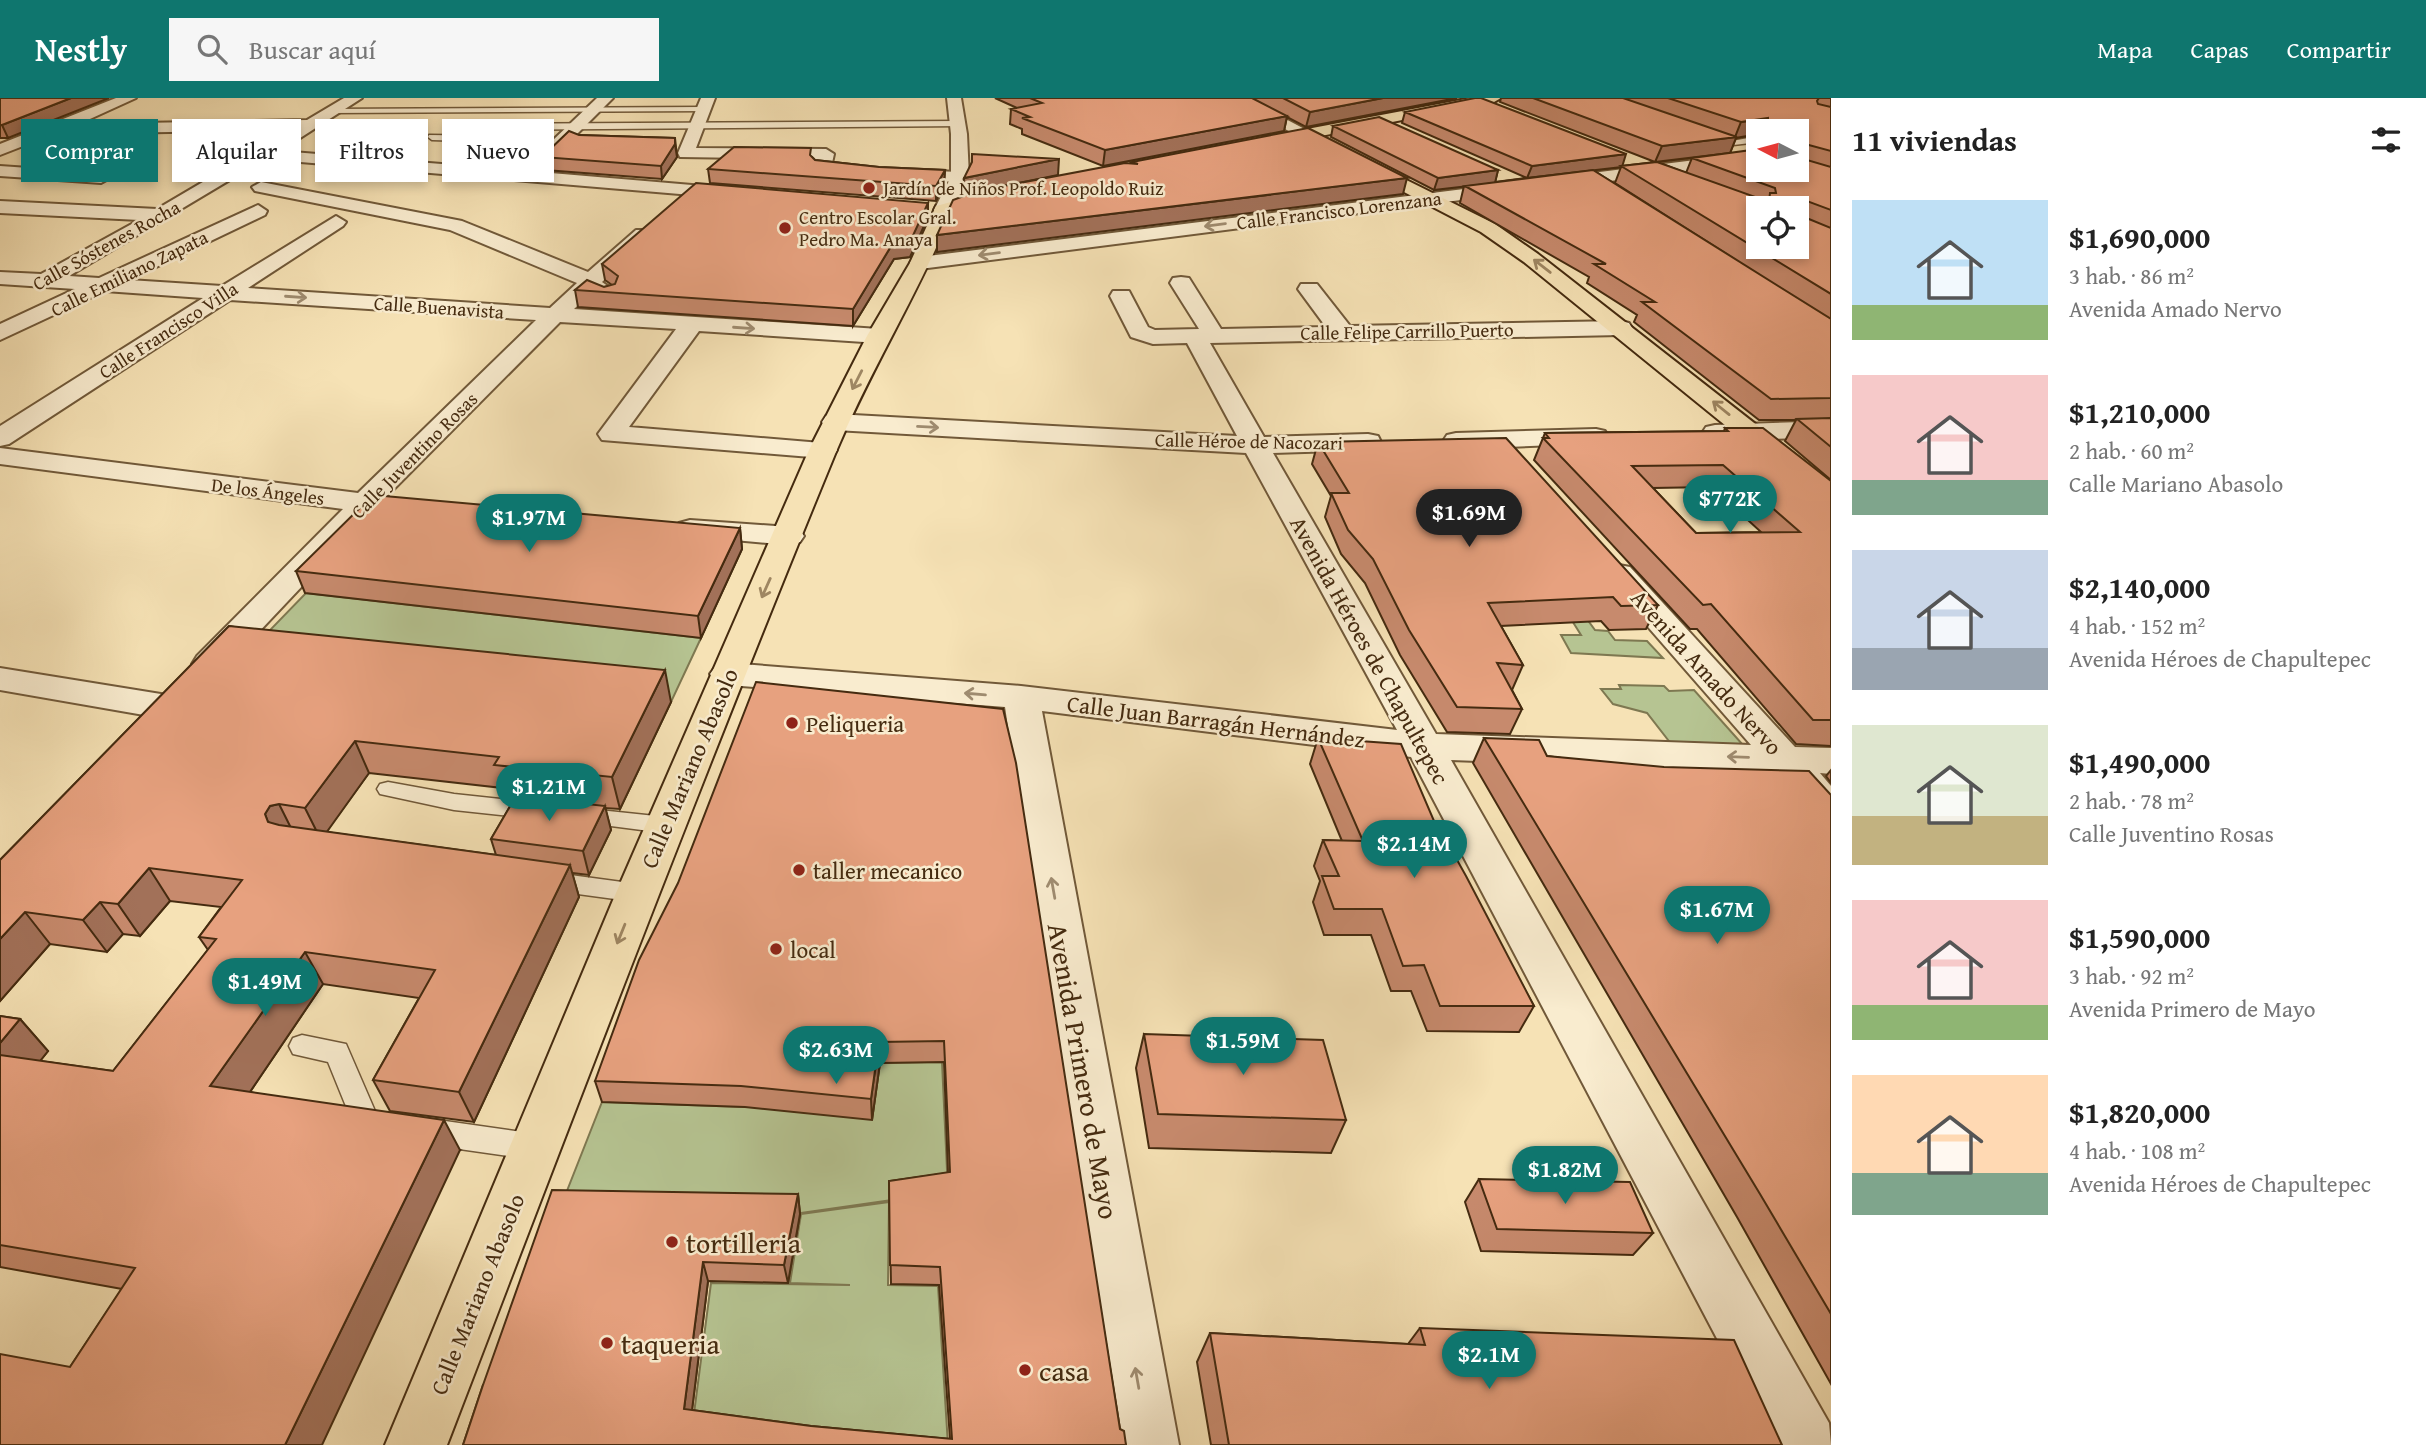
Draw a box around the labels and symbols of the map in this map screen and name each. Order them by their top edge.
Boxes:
north arrow [1746,119,1810,182]
place label: Jardín de Niños Prof. Leopoldo Ruiz [881,174,1163,202]
marker: Jardín de Niños Prof. Leopoldo Ruiz [861,180,877,196]
street label: Calle Francisco Lorenzana [1235,184,1443,236]
street label: Calle Sóstenes Rocha [27,193,185,297]
place label: Centro Escolar Gral. Pedro Ma. Anaya [799,203,956,253]
one-way arrow [1204,219,1227,232]
marker: Centro Escolar Gral. Pedro Ma. Anaya [777,220,793,236]
street label: Calle Emiliano Zapata [46,223,212,323]
one-way arrow [978,247,1001,260]
one-way arrow [1534,259,1552,274]
street label: Calle Francisco Villa [93,274,243,385]
street label: Calle Buenavista [373,288,505,326]
one-way arrow [284,291,307,304]
street label: Calle Felipe Carrillo Puerto [1300,315,1514,347]
one-way arrow [732,321,755,334]
one-way arrow [849,369,863,390]
street label: Calle Juventino Rosas [344,385,484,525]
one-way arrow [1712,400,1730,416]
one-way arrow [916,421,939,434]
street label: Calle Héroe de Nacozari [1155,425,1343,457]
street label: De los Ángeles [210,470,326,512]
pin: $772K [1681,476,1779,535]
pin: $1.69M [1412,490,1526,549]
pin: $1.97M [472,494,586,554]
street label: Avenida Héroes de Chapultepec [1282,510,1458,790]
one-way arrow [759,577,772,598]
street label: Avenida Amado Nervo [1624,582,1790,762]
street label: Calle Mariano Abasolo [632,663,746,873]
street label: Calle Juan Barragán Hernández [1065,686,1367,756]
one-way arrow [964,687,987,700]
place label: Peliqueria [806,707,904,740]
marker: Peliqueria [784,715,800,731]
one-way arrow [1727,751,1750,764]
pin: $1.21M [492,764,606,823]
pin: $2.14M [1357,820,1471,880]
place label: taller mecanico [813,854,962,887]
marker: taller mecanico [791,862,807,878]
one-way arrow [1046,877,1059,900]
pin: $1.67M [1660,886,1774,946]
street label: Avenida Primero de Mayo [1038,920,1130,1222]
one-way arrow [614,922,627,944]
place label: local [790,933,836,966]
marker: local [768,941,784,957]
pin: $1.49M [208,958,322,1018]
pin: $1.59M [1186,1018,1300,1077]
pin: $2.63M [779,1026,893,1086]
pin: $1.82M [1508,1146,1622,1206]
street label: Calle Mariano Abasolo [422,1189,532,1399]
place label: tortilleria [686,1222,802,1263]
marker: tortilleria [664,1234,680,1250]
place label: taqueria [621,1323,721,1364]
pin: $2.1M [1440,1332,1538,1391]
marker: taqueria [599,1335,615,1351]
place label: casa [1039,1350,1090,1391]
marker: casa [1017,1362,1033,1378]
one-way arrow [1129,1367,1143,1390]

